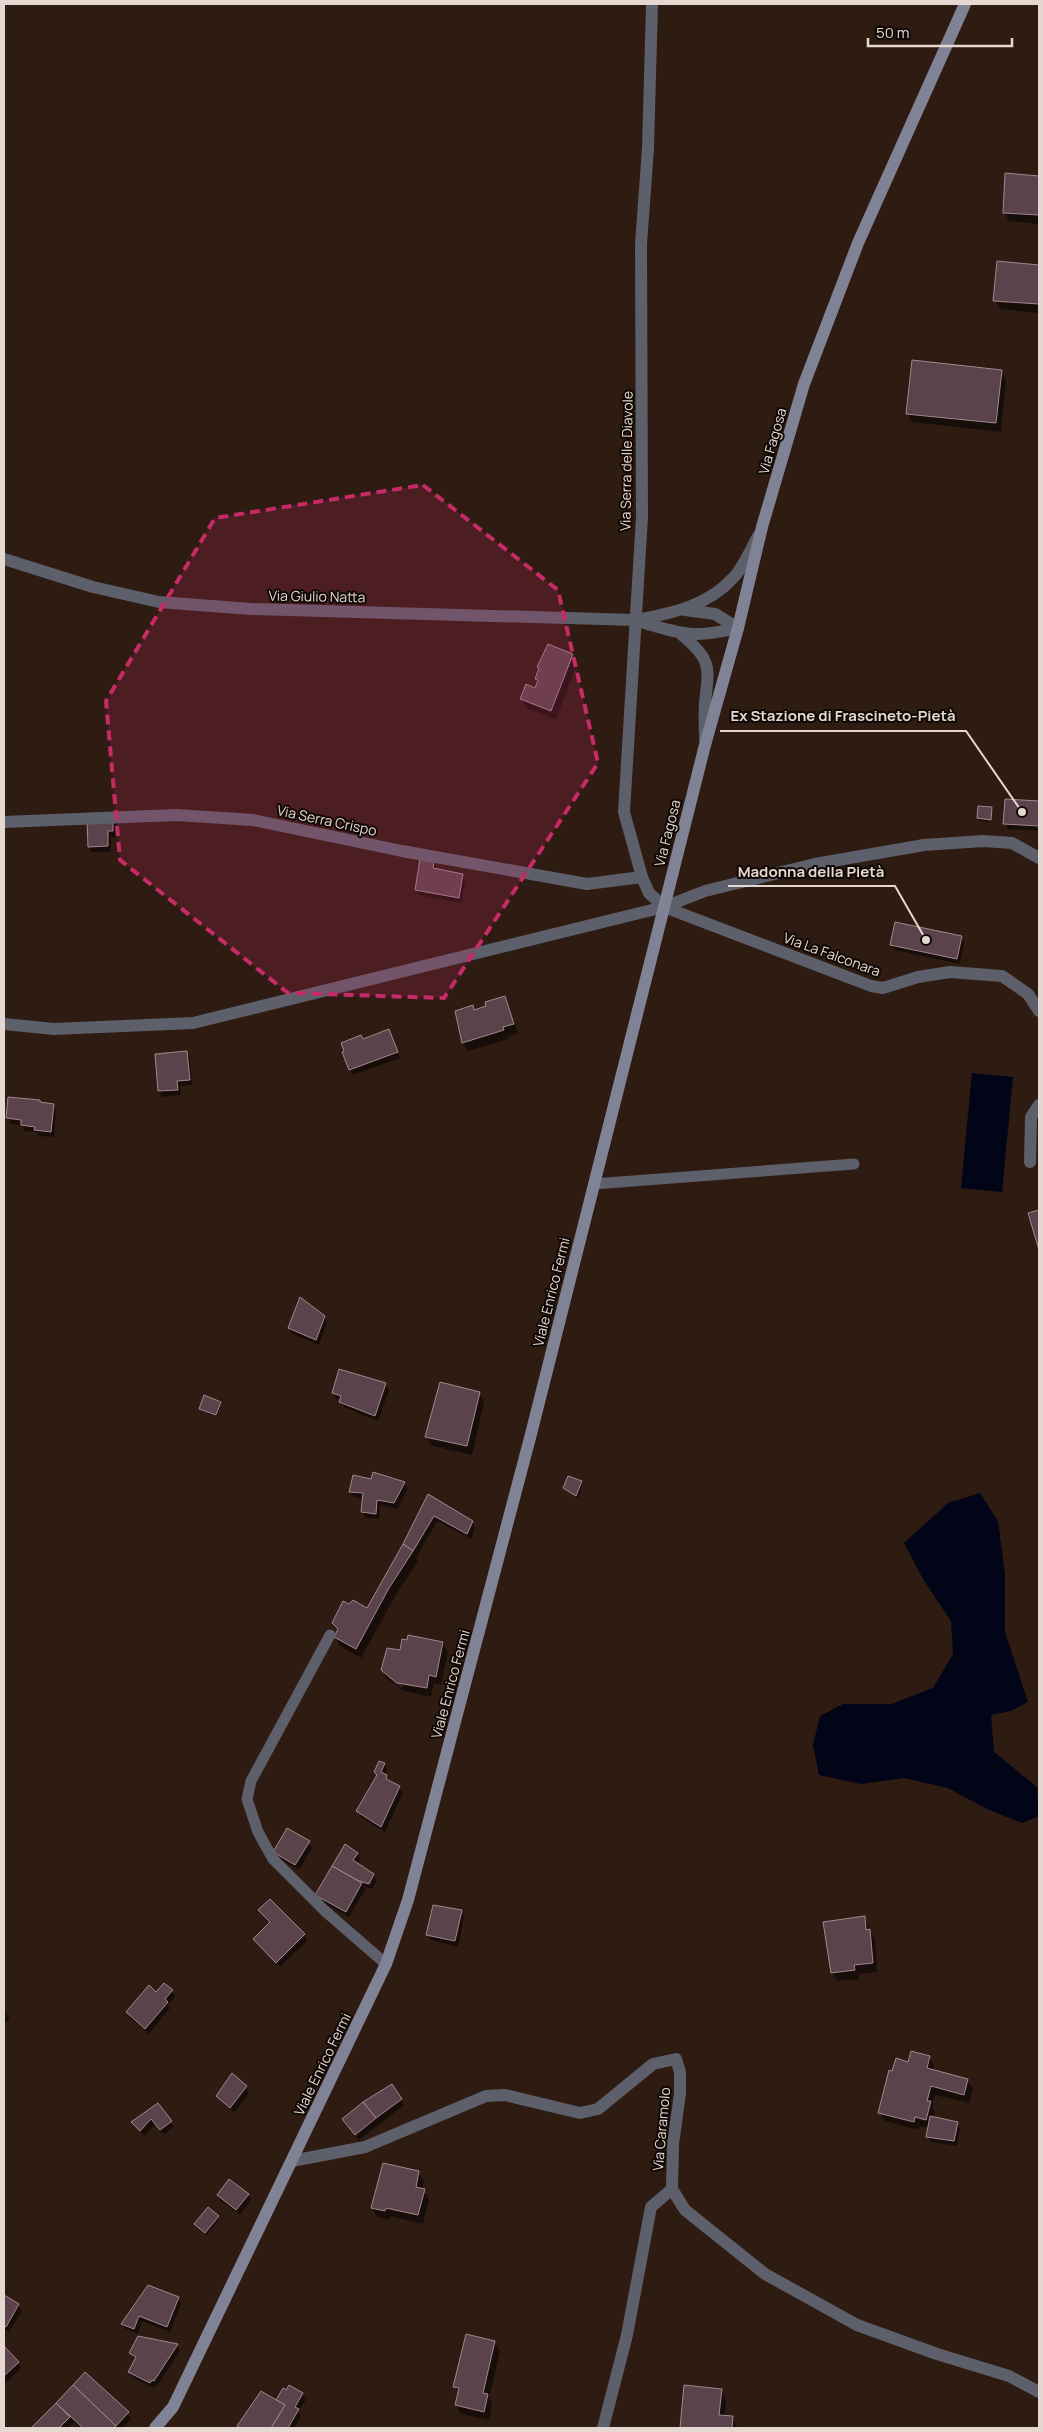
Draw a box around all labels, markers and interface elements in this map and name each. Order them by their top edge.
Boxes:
scale bar [868,15,1012,47]
text: 50 m [876,22,910,43]
street label: Via Serra delle Diavole [615,391,637,531]
street label: Via Fagosa [753,406,791,476]
street label: Via Giulio Natta [269,586,365,606]
callout: Ex Stazione di Frascineto-Pietà [720,701,966,731]
text: Ex Stazione di Frascineto-Pietà [730,705,956,726]
street label: Via Fagosa [650,798,684,868]
street label: Via Serra Crispo [275,800,379,840]
callout: Madonna della Pietà [728,856,895,886]
text: Madonna della Pietà [738,861,884,882]
street label: Via La Falconara [781,928,883,980]
street label: Viale Enrico Fermi [528,1235,574,1349]
street label: Viale Enrico Fermi [426,1627,474,1741]
street label: Viale Enrico Fermi [289,2010,355,2118]
street label: Via Caramolo [648,2086,674,2172]

